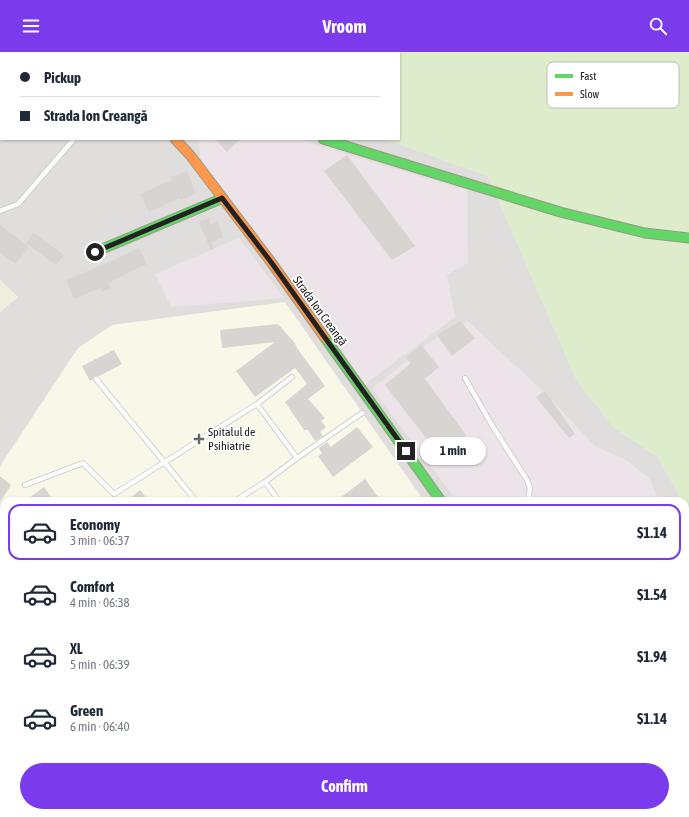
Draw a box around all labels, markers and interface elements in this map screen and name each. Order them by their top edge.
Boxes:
icon: menu [20,15,42,37]
icon: search [647,15,669,37]
text: Vroom [322,16,367,37]
legend [547,62,679,108]
text: Pickup [44,69,81,86]
text: Fast [580,70,596,82]
text: Slow [580,88,599,100]
text: Strada Ion Creangă [44,107,147,124]
route start [86,243,104,261]
street label: Strada Ion Creangă [290,273,350,349]
place label: Spitalul de Psihiatrie [208,425,255,453]
marker: Spitalul de Psihiatrie [193,433,205,445]
callout: 1 min [420,437,486,465]
route end [397,442,415,460]
text: 1 min [440,443,466,458]
icon: car [22,514,58,550]
text: Economy [70,516,120,533]
text: $1.14 [637,524,667,541]
text: 3 min · 06:37 [70,533,130,548]
icon: car [22,576,58,612]
text: Comfort [70,578,114,595]
text: $1.54 [637,586,667,603]
text: 4 min · 06:38 [70,595,130,610]
icon: car [22,638,58,674]
text: XL [70,640,83,657]
text: $1.94 [637,648,667,665]
text: 5 min · 06:39 [70,657,130,672]
icon: car [22,700,58,736]
text: Green [70,702,103,719]
text: $1.14 [637,710,667,727]
text: 6 min · 06:40 [70,719,130,734]
button: Confirm [20,763,669,809]

